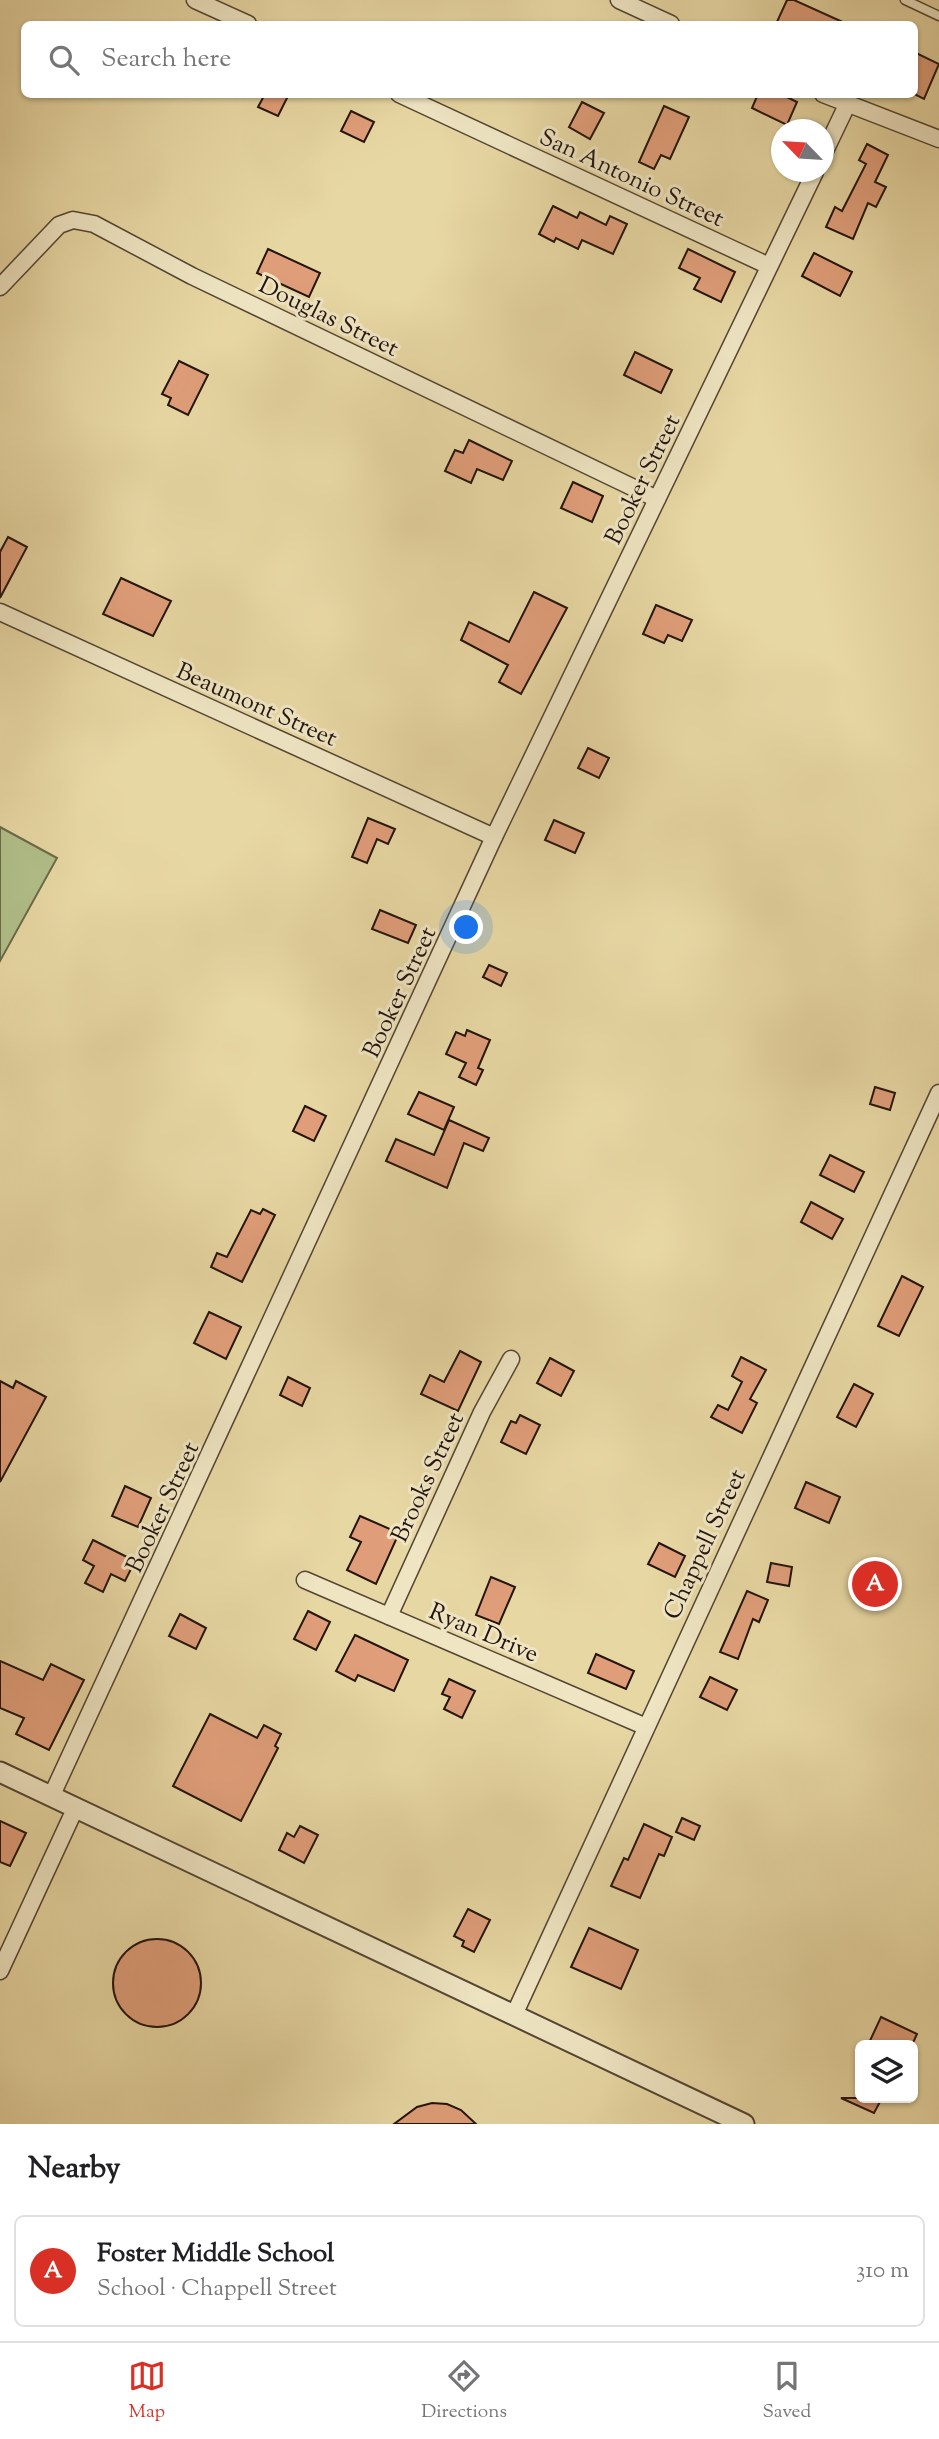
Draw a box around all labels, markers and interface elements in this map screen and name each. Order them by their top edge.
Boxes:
search box [21,21,918,98]
icon: search [45,41,83,79]
text: Search here [101,41,231,78]
north arrow [771,119,834,182]
street label: San Antonio Street [533,121,729,237]
street label: Douglas Street [252,269,404,366]
street label: Booker Street [598,409,690,551]
street label: Beaumont Street [170,655,342,757]
your location [449,910,483,944]
street label: Booker Street [356,922,446,1064]
street label: Brooks Street [384,1407,474,1548]
street label: Booker Street [119,1437,209,1579]
street label: Chappell Street [656,1464,755,1626]
pin: A [852,1558,898,1610]
street label: Ryan Drive [423,1596,543,1672]
map controls [855,2040,918,2103]
button: layers [855,2040,918,2103]
text: Nearby [28,2148,120,2191]
text: Foster Middle School [97,2236,334,2273]
text: A [44,2255,62,2288]
text: 310 m [856,2255,909,2288]
text: School · Chappell Street [97,2273,337,2306]
tab: Map [128,2357,166,2426]
tab: Directions [421,2357,507,2426]
tab: Saved [762,2357,811,2426]

